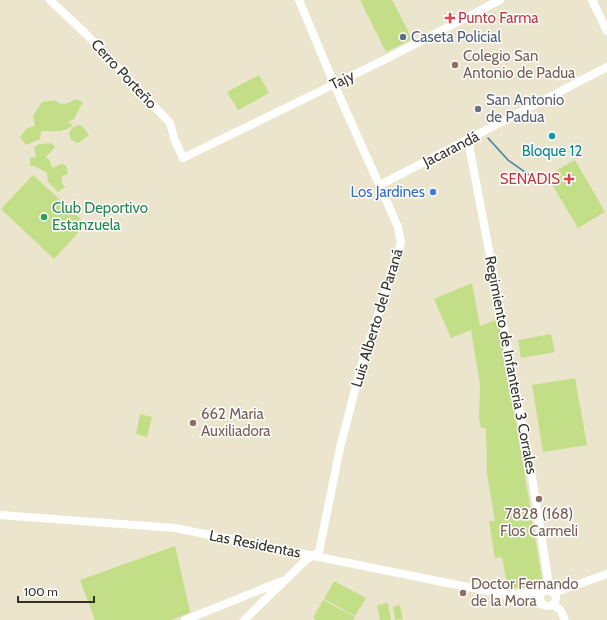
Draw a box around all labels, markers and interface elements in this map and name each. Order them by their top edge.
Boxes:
place label: Punto Farma [458,9,539,27]
marker: Punto Farma [445,13,455,23]
place label: Caseta Policial [411,28,502,46]
marker: Caseta Policial [398,32,408,42]
street label: Cerro Porteño [87,36,161,112]
place label: Colegio San Antonio de Padua [463,47,576,82]
marker: Colegio San Antonio de Padua [450,60,460,70]
street label: Tajy [327,66,358,94]
place label: San Antonio de Padua [486,91,564,126]
marker: San Antonio de Padua [473,104,483,114]
street label: Jacarandá [419,127,483,171]
marker: Bloque 12 [547,131,557,141]
place label: Bloque 12 [522,142,582,160]
place label: SENADIS [500,170,560,188]
marker: SENADIS [563,173,575,185]
place label: Los Jardines [351,183,425,201]
marker: Los Jardines [428,187,438,197]
place label: Club Deportivo Estanzuela [52,199,148,234]
marker: Club Deportivo Estanzuela [39,212,49,222]
street label: Luis Alberto del Paraná [347,246,407,389]
street label: Regimiento de Infanteria 3 Corrales [481,254,541,476]
place label: 662 Maria Auxiliadora [201,405,271,440]
marker: 662 Maria Auxiliadora [188,418,198,428]
marker: 7828 (168) Flos Carmeli [534,494,544,504]
place label: 7828 (168) Flos Carmeli [500,505,578,540]
street label: Las Residentas [208,526,302,562]
place label: Doctor Fernando de la Mora [471,575,578,610]
scale bar [18,578,94,604]
text: 100 m [24,584,58,599]
marker: Doctor Fernando de la Mora [458,588,468,598]

